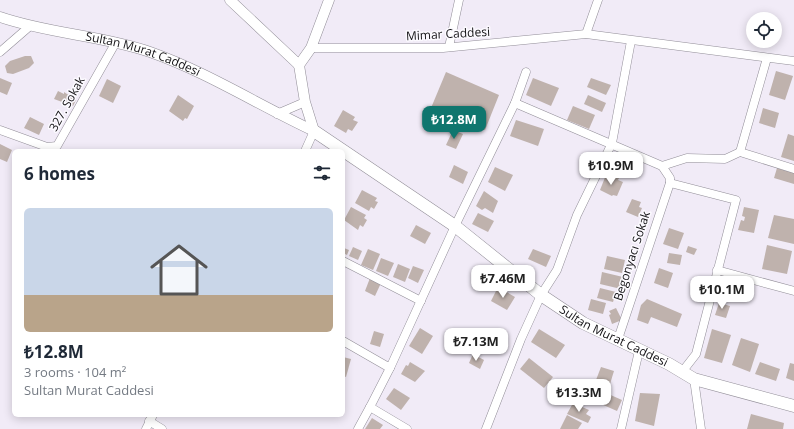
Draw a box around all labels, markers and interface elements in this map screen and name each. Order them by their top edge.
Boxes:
map controls [746,12,782,48]
button: locate [746,12,782,48]
street label: Mimar Caddesi [406,23,490,44]
street label: Sultan Murat Caddesi [84,28,203,80]
street label: 327. Sokak [45,73,89,134]
pin: ₺12.8M [421,106,487,140]
text: ₺12.8M [431,110,477,128]
pin: ₺10.9M [578,152,644,186]
text: ₺10.9M [588,156,634,174]
text: 6 homes [24,162,95,185]
icon: filters [311,162,333,184]
street label: Begonyacı Sokak [609,208,654,303]
icon: home [143,234,215,306]
pin: ₺7.46M [470,265,536,299]
text: ₺7.46M [480,269,526,287]
pin: ₺10.1M [689,276,755,310]
text: ₺10.1M [699,280,745,298]
street label: Sultan Murat Caddesi [556,301,671,370]
pin: ₺7.13M [443,328,509,362]
text: ₺7.13M [453,332,499,350]
text: ₺12.8M [24,340,84,363]
text: 3 rooms · 104 m² [24,363,126,381]
pin: ₺13.3M [546,379,612,413]
text: Sultan Murat Caddesi [24,381,154,399]
text: ₺13.3M [556,383,602,401]

